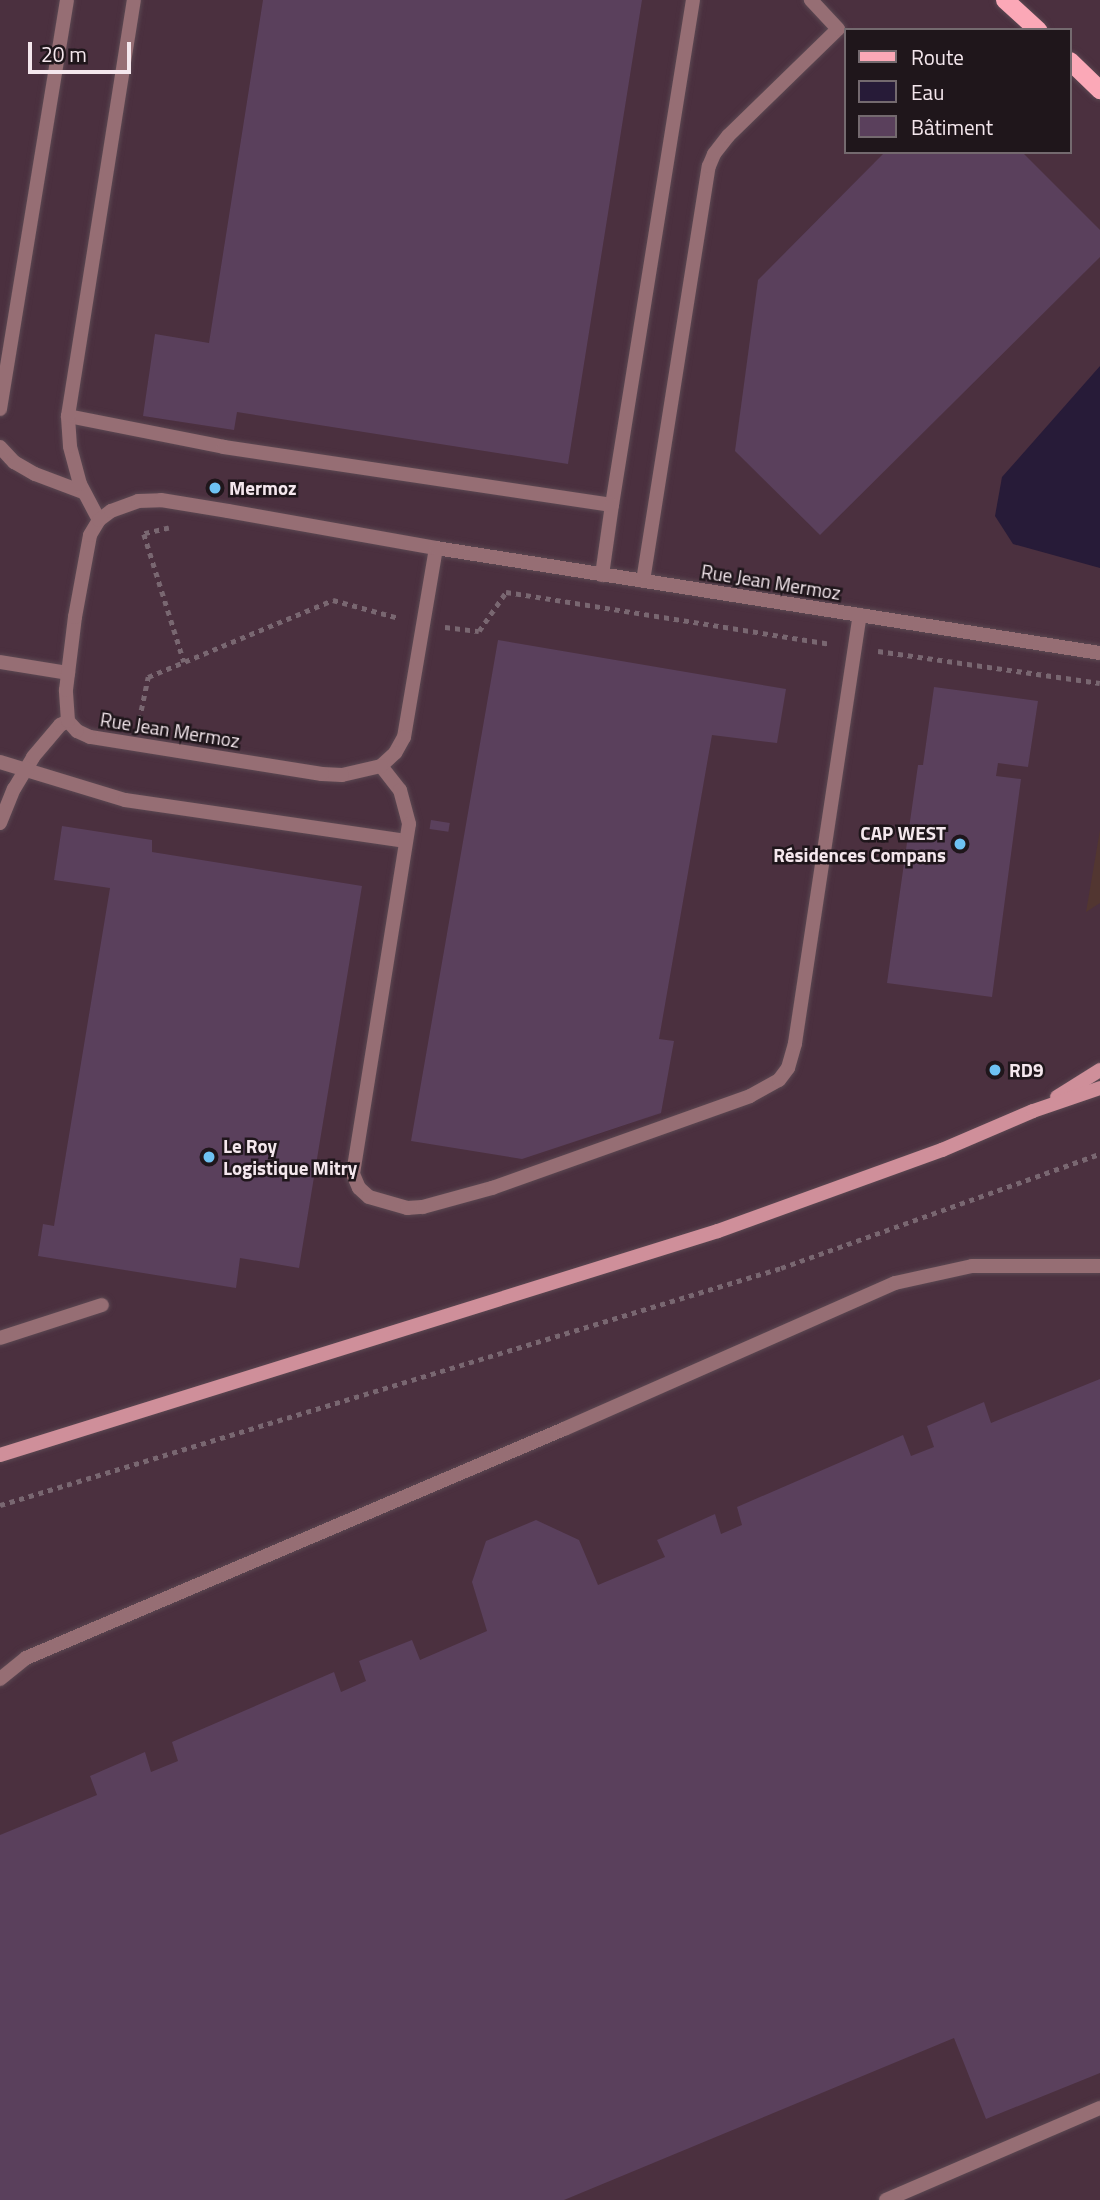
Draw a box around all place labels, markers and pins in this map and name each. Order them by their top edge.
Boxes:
place label: Mermoz [229,477,297,499]
marker: Mermoz [207,480,223,496]
place label: CAP WEST Résidences Compans [773,822,946,866]
marker: CAP WEST Résidences Compans [952,836,968,852]
place label: RD9 [1009,1059,1044,1081]
marker: RD9 [987,1062,1003,1078]
place label: Le Roy Logistique Mitry [223,1135,357,1179]
marker: Le Roy Logistique Mitry [201,1149,217,1165]

